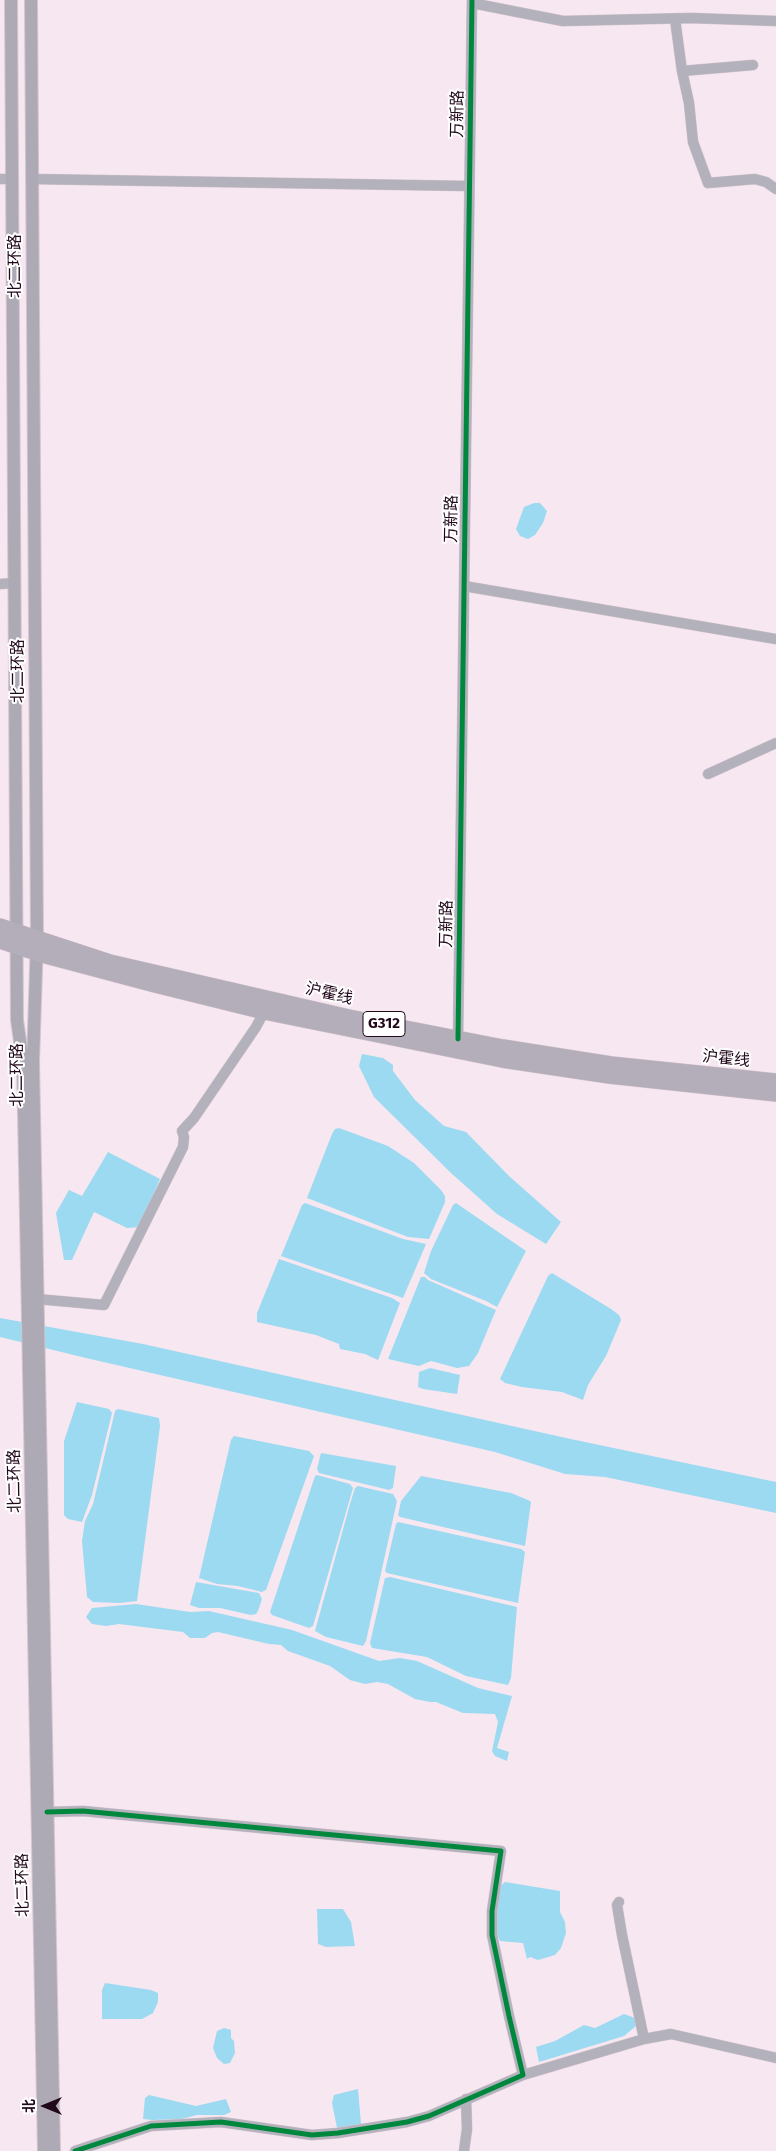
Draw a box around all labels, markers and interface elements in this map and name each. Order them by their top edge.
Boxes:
street label: 万新路 [448,90,468,138]
street label: 北二环路 [6,234,26,298]
street label: 万新路 [442,495,462,543]
street label: 北二环路 [9,639,29,703]
street label: 万新路 [437,900,457,948]
street label: 沪霍线 [303,979,355,1009]
road number: G312 [363,1012,405,1036]
street label: 北二环路 [8,1043,28,1107]
street label: 沪霍线 [701,1047,751,1071]
street label: 北二环路 [5,1449,25,1513]
street label: 北二环路 [13,1853,33,1917]
north arrow [20,2081,70,2131]
text: 北 [21,2099,38,2113]

